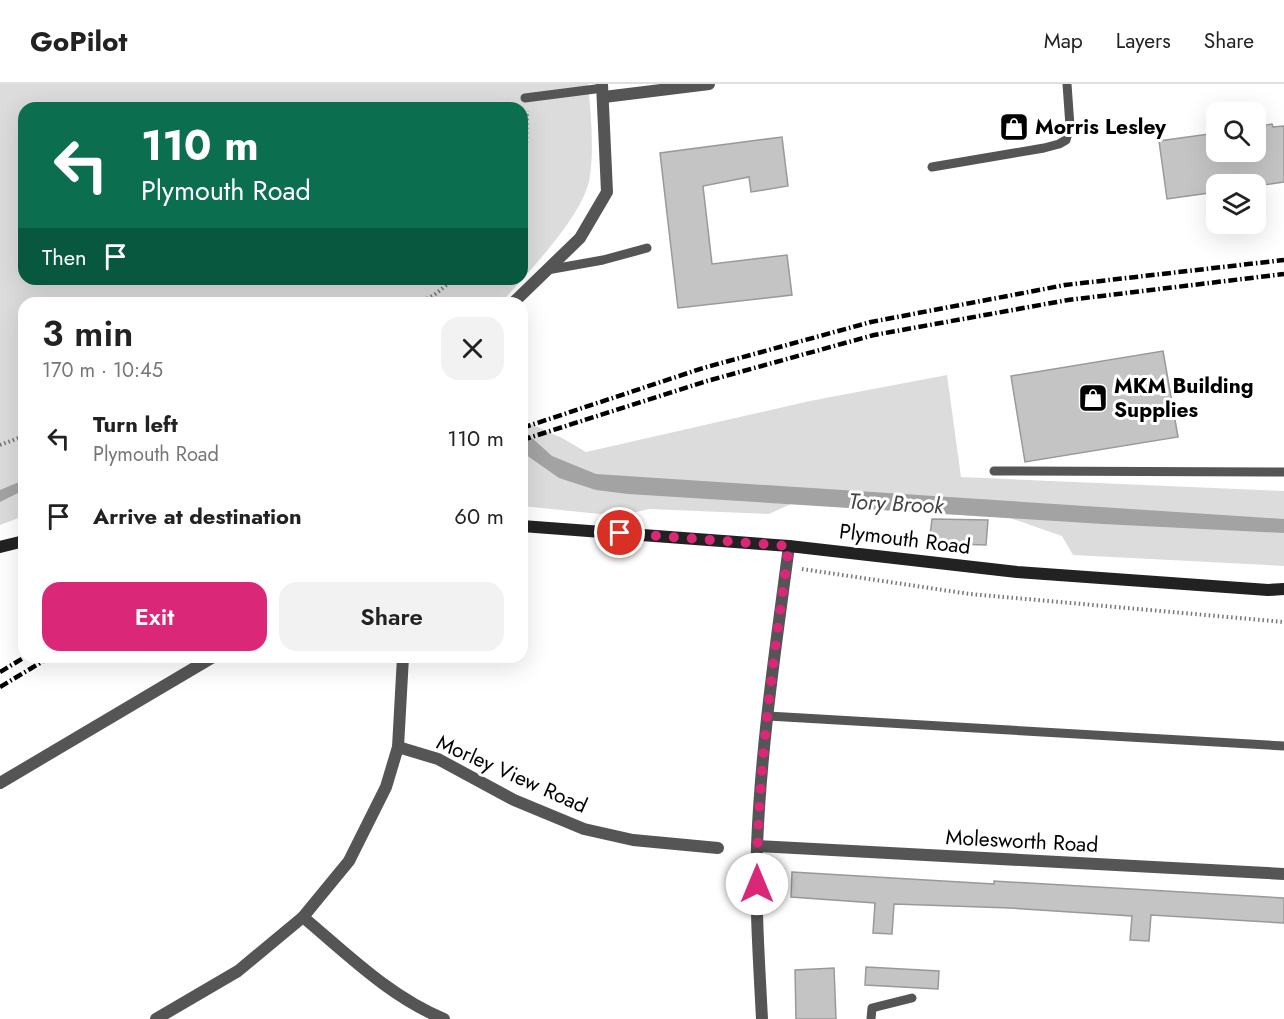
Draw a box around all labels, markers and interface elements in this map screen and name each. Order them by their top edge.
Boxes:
text: GoPilot [30,21,127,62]
text: Map [1044,26,1083,56]
text: Layers [1116,26,1171,56]
text: Share [1204,26,1254,56]
map controls [1206,102,1266,234]
button: search [1206,102,1266,162]
shop icon: Morris Lesley [998,111,1030,143]
place label: Morris Lesley [1035,112,1167,142]
text: 110 m [141,115,259,176]
icon: left [42,126,120,204]
text: Plymouth Road [141,171,311,210]
button: layers [1206,174,1266,234]
icon: arrive [99,240,132,273]
text: Then [42,241,87,273]
text: 3 min [42,307,133,359]
button: close [441,317,504,380]
text: 170 m · 10:45 [42,356,163,385]
place label: MKM Building Supplies [1114,371,1254,425]
shop icon: MKM Building Supplies [1077,382,1109,414]
text: Turn left [93,408,178,440]
icon: left [42,422,75,455]
text: 110 m [447,422,504,454]
text: Plymouth Road [93,440,219,469]
water label: Tory Brook [848,485,946,522]
icon: arrive [42,500,75,533]
text: Arrive at destination [93,500,302,532]
text: 60 m [454,500,504,532]
pin [594,507,645,558]
icon: arrive [603,516,636,549]
street label: Plymouth Road [838,516,972,562]
button: Exit [42,582,267,651]
button: Share [279,582,504,651]
street label: Morley View Road [432,727,592,821]
street label: Molesworth Road [945,822,1099,860]
position arrow [725,852,789,916]

